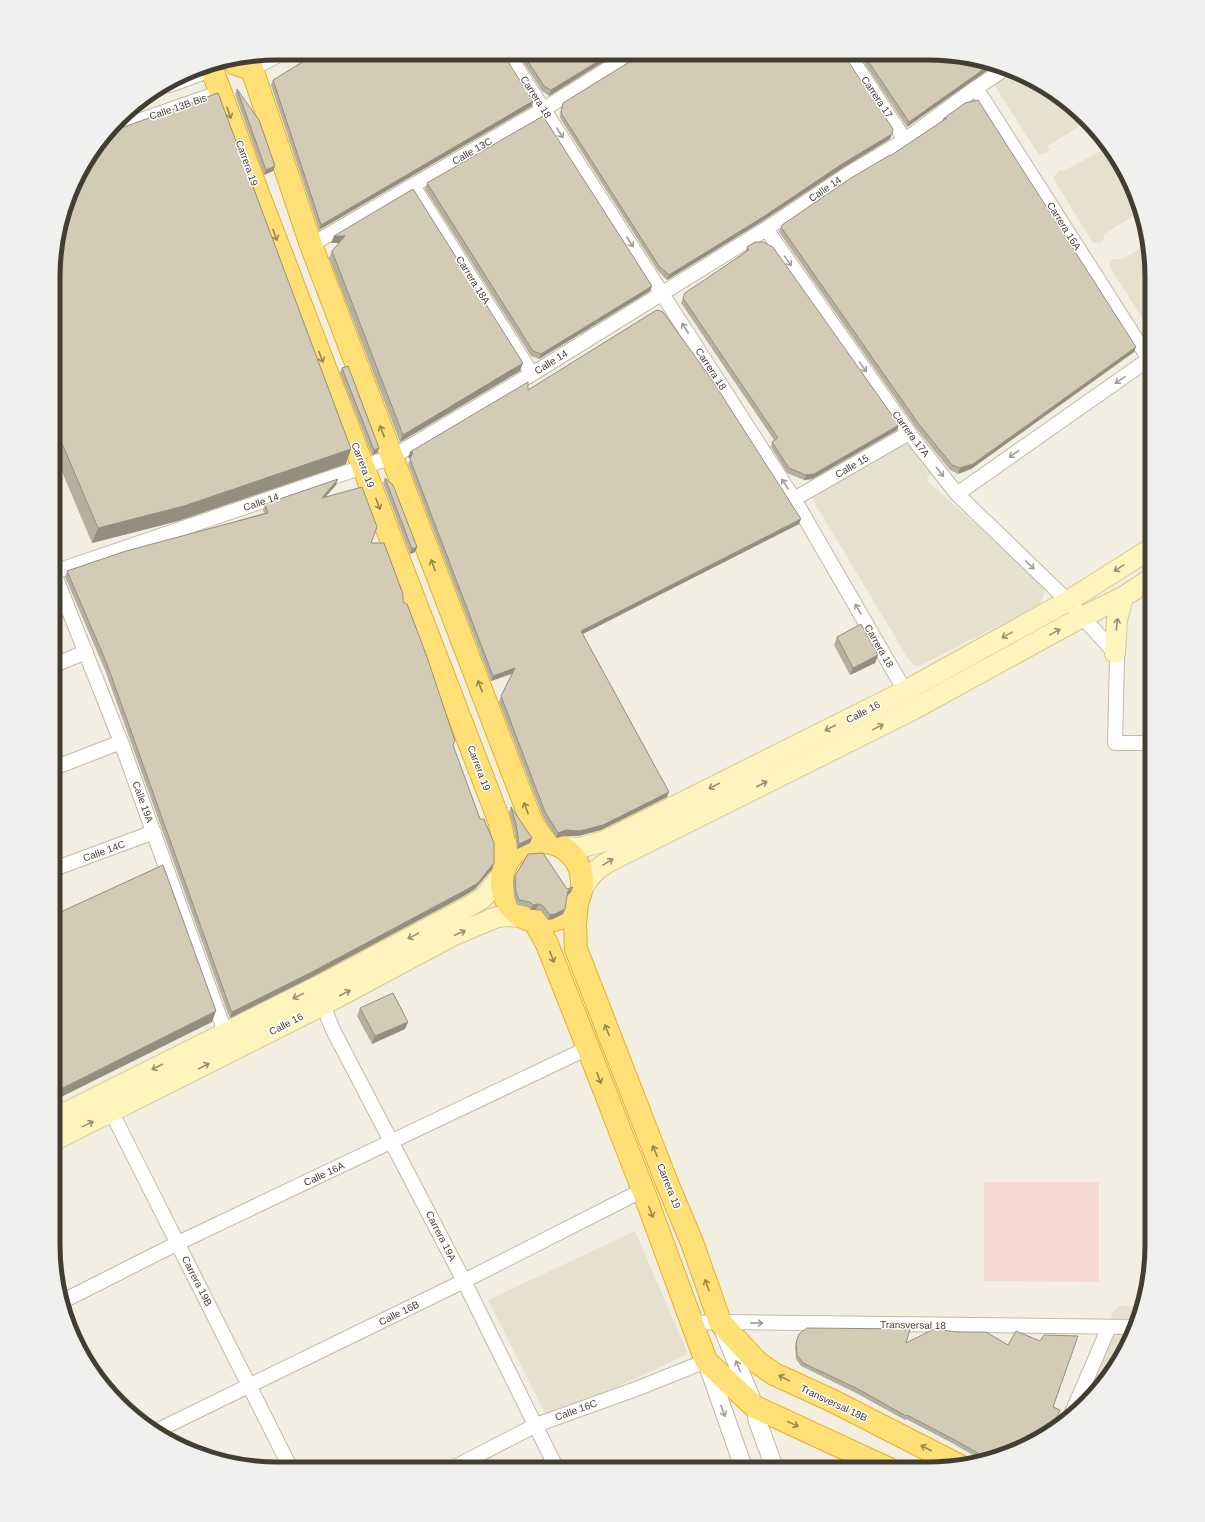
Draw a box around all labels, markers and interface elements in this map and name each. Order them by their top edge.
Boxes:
street label: Carrera 18 [518,74,554,120]
street label: Carrera 17 [859,74,895,120]
street label: Calle 13B Bis [148,92,208,122]
one-way arrow [226,107,234,119]
one-way arrow [556,127,564,139]
street label: Calle 13C [450,135,494,167]
street label: Carrera 19 [234,139,260,188]
street label: Calle 14 [807,174,844,204]
street label: Carrera 16A [1045,200,1083,252]
one-way arrow [271,229,279,241]
one-way arrow [626,237,634,248]
street label: Carrera 18A [454,254,492,306]
one-way arrow [784,255,792,266]
one-way arrow [681,323,689,334]
street label: Carrera 18 [693,346,729,392]
street label: Calle 14 [533,347,570,376]
one-way arrow [318,350,326,362]
one-way arrow [859,362,867,373]
one-way arrow [1115,376,1126,384]
street label: Carrera 17A [890,409,932,459]
one-way arrow [377,425,385,437]
street label: Carrera 19 [349,441,377,490]
one-way arrow [1009,450,1020,458]
street label: Calle 15 [833,452,871,480]
one-way arrow [935,467,944,478]
one-way arrow [781,479,789,490]
street label: Calle 14 [242,491,281,513]
one-way arrow [374,498,382,510]
one-way arrow [429,560,437,572]
one-way arrow [1025,560,1035,570]
one-way arrow [1113,565,1125,573]
one-way arrow [853,603,861,615]
one-way arrow [1113,618,1121,631]
street label: Carrera 18 [862,623,896,670]
one-way arrow [1048,628,1060,636]
one-way arrow [1001,631,1013,639]
one-way arrow [475,681,483,693]
street label: Calle 16 [844,699,882,725]
one-way arrow [872,722,884,730]
one-way arrow [825,725,837,732]
street label: Carrera 19 [465,744,493,793]
street label: Calle 19A [130,780,156,825]
one-way arrow [756,780,768,788]
one-way arrow [708,783,720,791]
one-way arrow [522,802,530,814]
street label: Calle 14C [81,838,127,864]
one-way arrow [602,858,613,866]
one-way arrow [453,929,465,936]
one-way arrow [407,933,419,940]
one-way arrow [549,950,557,962]
one-way arrow [339,989,351,997]
one-way arrow [292,993,304,1000]
street label: Calle 16 [267,1011,305,1037]
one-way arrow [603,1025,611,1037]
one-way arrow [198,1061,210,1069]
one-way arrow [151,1064,163,1071]
one-way arrow [596,1071,604,1083]
one-way arrow [82,1120,94,1127]
one-way arrow [650,1146,658,1158]
street label: Calle 16A [302,1160,346,1188]
street label: Carrera 19 [655,1162,683,1211]
one-way arrow [648,1206,655,1219]
street label: Carrera 19A [424,1209,458,1263]
street label: Carrera 19B [180,1254,214,1308]
one-way arrow [702,1280,710,1292]
street label: Calle 16B [377,1298,421,1327]
one-way arrow [750,1319,763,1327]
street label: Transversal 18 [880,1319,946,1331]
one-way arrow [734,1361,741,1373]
one-way arrow [778,1374,790,1382]
street label: Transversal 18B [799,1383,869,1423]
street label: Calle 16C [553,1397,599,1423]
one-way arrow [720,1404,728,1416]
one-way arrow [786,1421,798,1428]
one-way arrow [920,1444,932,1451]

